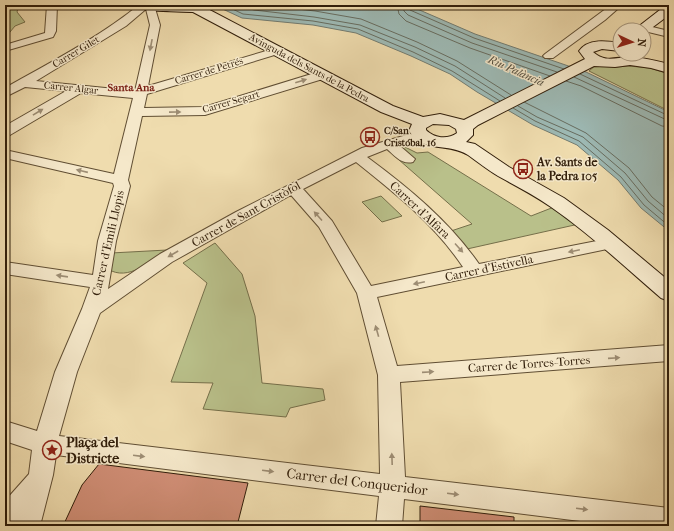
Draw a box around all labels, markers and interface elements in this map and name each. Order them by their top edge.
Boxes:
north arrow [612,22,652,62]
street label: Avinguda dels Sants de la Pedra [246,31,371,105]
street label: Carrer Gilet [50,33,102,71]
one-way arrow [147,38,153,51]
text: N [635,38,648,48]
water label: Riu Palància [485,52,546,89]
street label: Carrer de Petrés [173,55,245,87]
one-way arrow [295,78,307,84]
street label: Carrer Algar [43,79,100,97]
district label: Santa Ana [107,81,155,94]
street label: Carrer Segart [201,88,261,116]
one-way arrow [169,108,181,115]
one-way arrow [32,109,44,116]
place label: C/San Cristóbal, 16 [384,125,437,149]
bus stop icon: C/San Cristóbal, 16 [359,126,381,148]
place label: Av. Sants de la Pedra 105 [536,155,598,183]
bus stop icon: Av. Sants de la Pedra 105 [512,158,534,180]
one-way arrow [76,168,88,174]
street label: Carrer de Sant Cristòfol [189,178,303,250]
street label: Carrer d'Alfara [387,179,453,242]
street label: Carrer d'Emili Llopis [89,188,127,297]
one-way arrow [314,211,323,222]
one-way arrow [454,242,463,253]
one-way arrow [568,248,580,254]
one-way arrow [167,250,179,257]
street label: Carrer d'Estivella [444,252,535,284]
one-way arrow [56,273,68,279]
one-way arrow [413,280,425,286]
one-way arrow [374,325,380,337]
street label: Carrer de Torres-Torres [467,353,591,375]
one-way arrow [608,354,620,361]
one-way arrow [422,369,434,376]
place label: Plaça del Districte [66,434,119,467]
place icon: Plaça del Districte [41,439,63,461]
one-way arrow [389,452,395,465]
one-way arrow [133,453,145,459]
street label: Carrer del Conqueridor [285,465,429,499]
one-way arrow [262,468,274,475]
one-way arrow [447,490,459,497]
one-way arrow [576,506,588,512]

